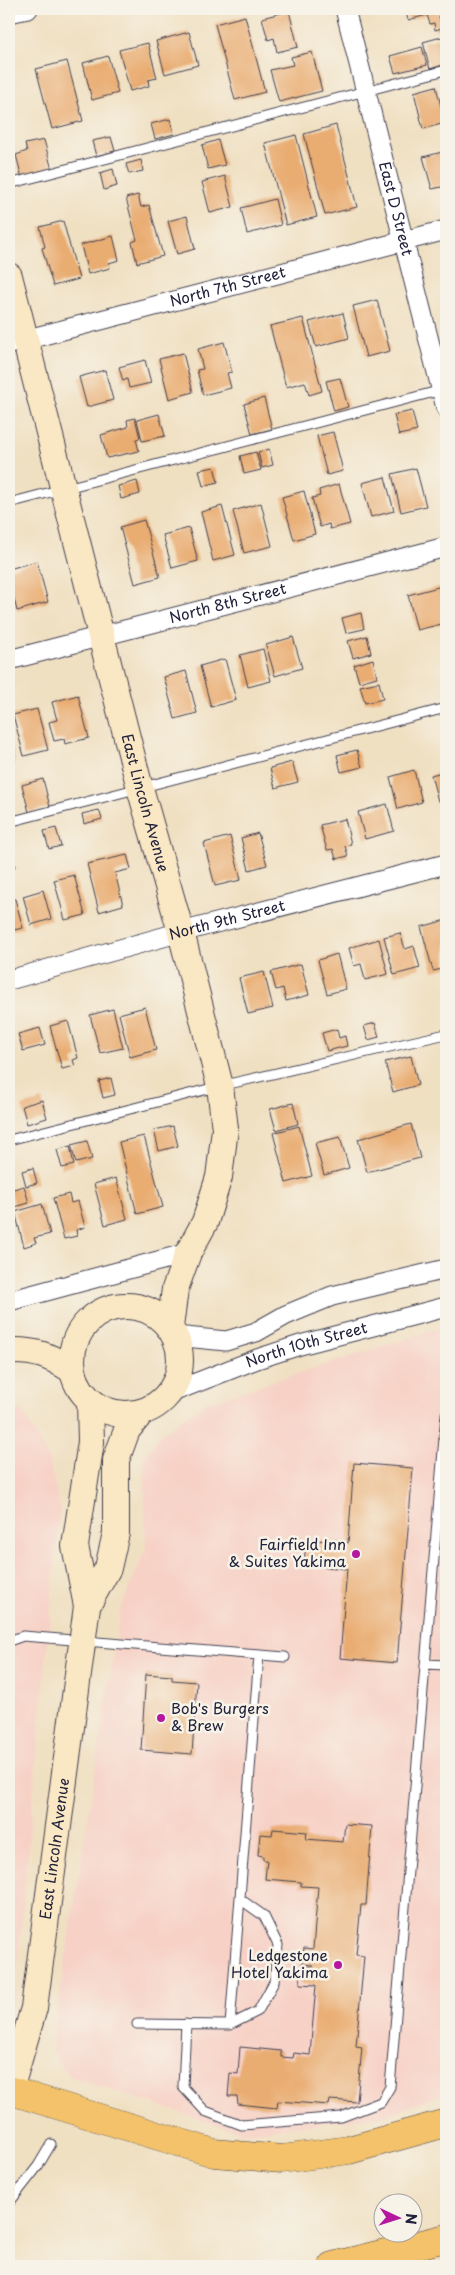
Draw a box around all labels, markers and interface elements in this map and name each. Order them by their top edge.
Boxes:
street label: East D Street [374,159,420,258]
street label: North 7th Street [167,259,288,312]
street label: North 8th Street [166,576,288,628]
street label: East Lincoln Avenue [117,731,176,874]
street label: North 9th Street [166,893,287,945]
street label: North 10th Street [242,1315,369,1372]
place label: Fairfield Inn & Suites Yakima [229,1532,347,1572]
marker: Fairfield Inn & Suites Yakima [350,1548,362,1560]
place label: Bob's Burgers & Brew [171,1696,269,1736]
marker: Bob's Burgers & Brew [155,1712,167,1724]
street label: East Lincoln Avenue [33,1777,74,1921]
place label: Ledgestone Hotel Yakima [231,1943,329,1983]
marker: Ledgestone Hotel Yakima [332,1959,344,1971]
north arrow [372,2192,422,2242]
text: N [401,2213,422,2225]

